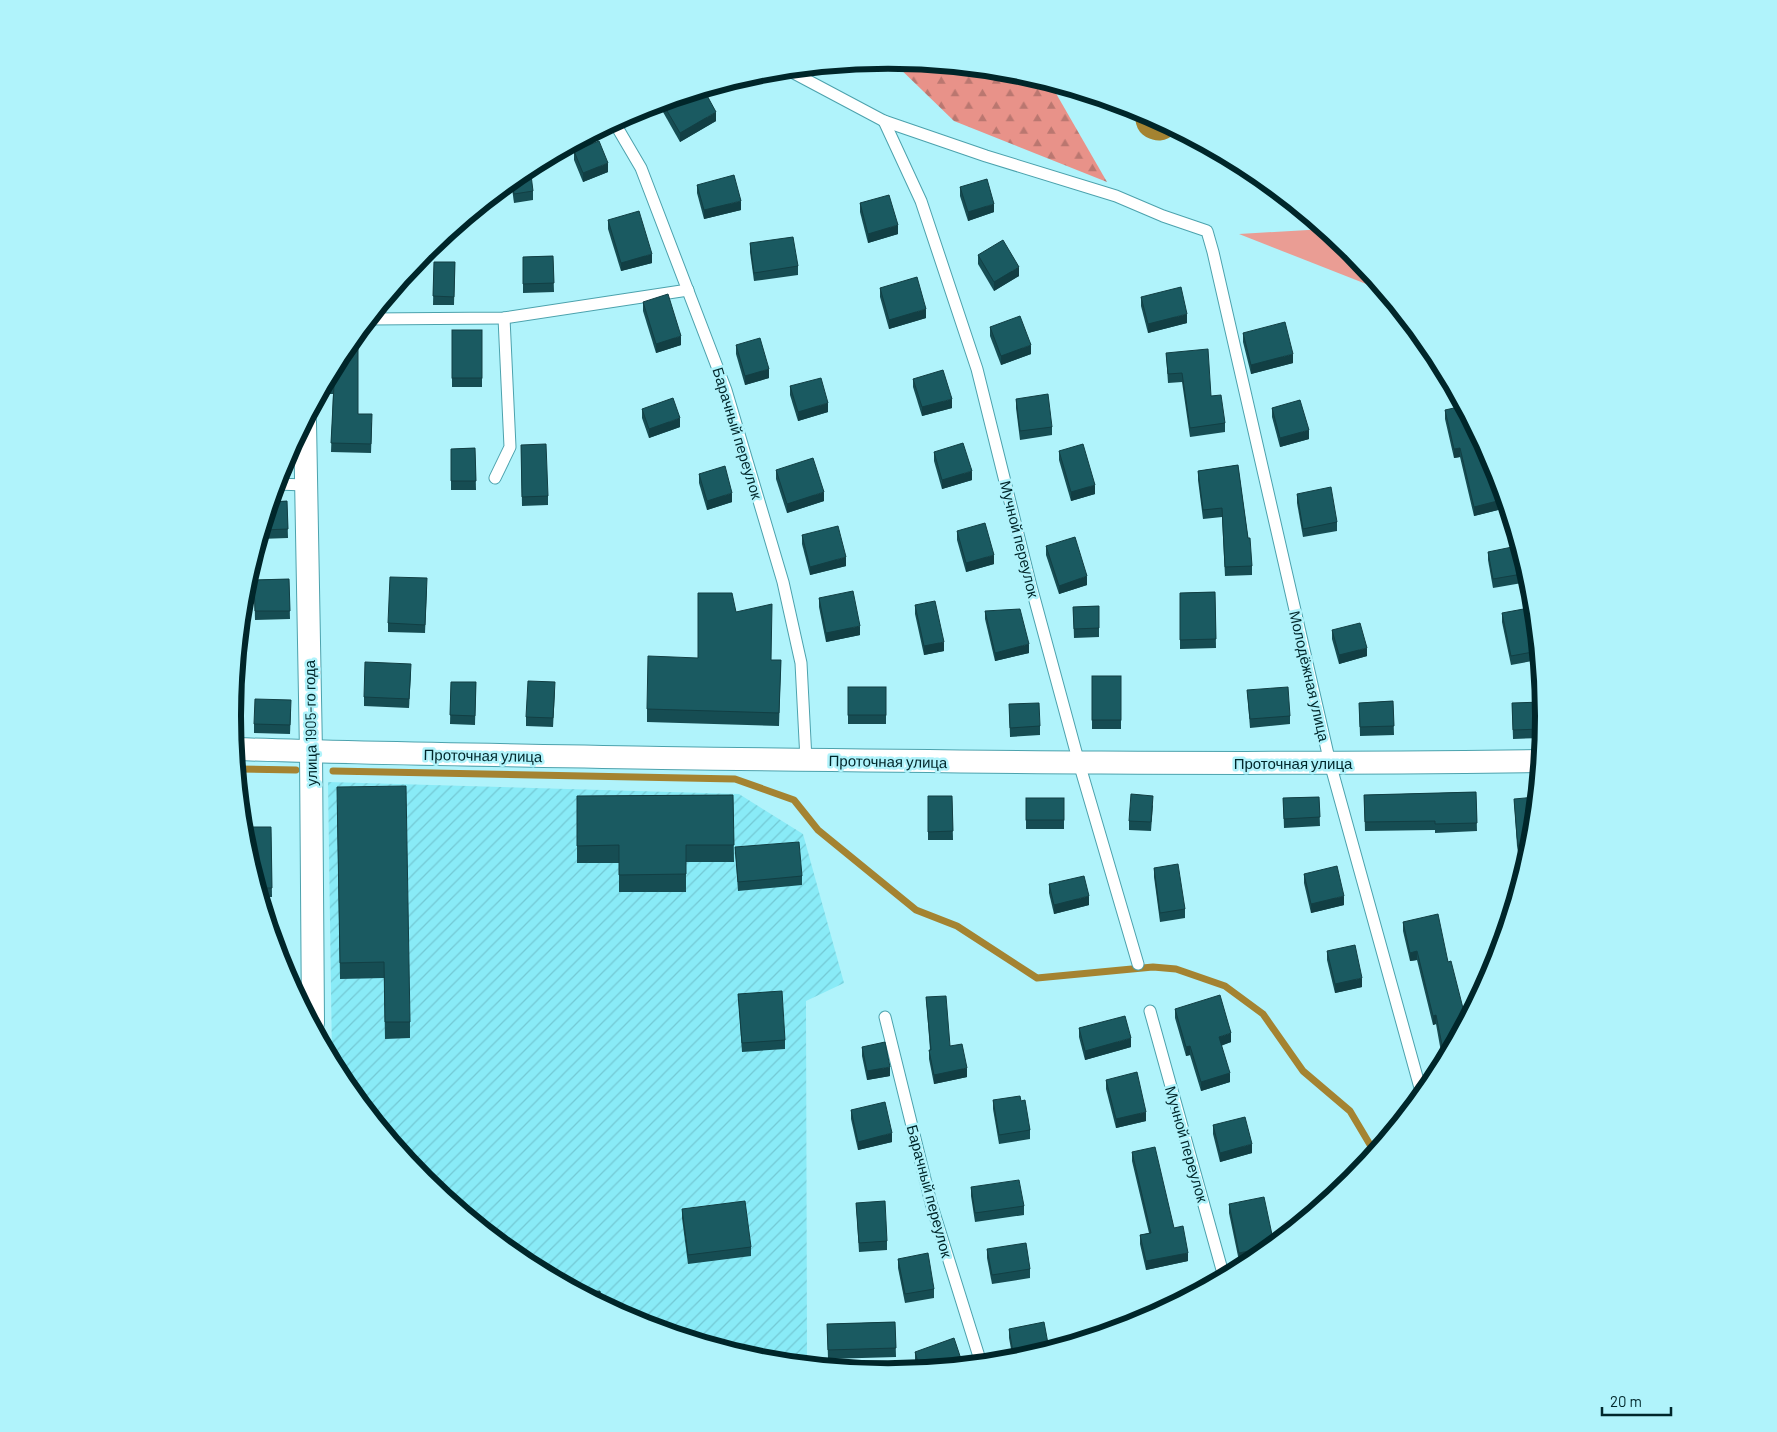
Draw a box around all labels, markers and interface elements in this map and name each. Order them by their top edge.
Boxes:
street label: Барачный переулок [709,365,767,501]
street label: Мучной переулок [997,479,1043,600]
street label: Молодёжная улица [1286,609,1334,744]
street label: улица 1905-го года [300,659,320,786]
street label: Проточная улица [424,745,543,765]
street label: Проточная улица [829,751,948,771]
street label: Проточная улица [1234,754,1353,772]
street label: Мучной переулок [1162,1084,1212,1205]
street label: Барачный переулок [904,1123,957,1260]
scale bar [1602,1384,1671,1416]
text: 20 m [1610,1392,1642,1410]

